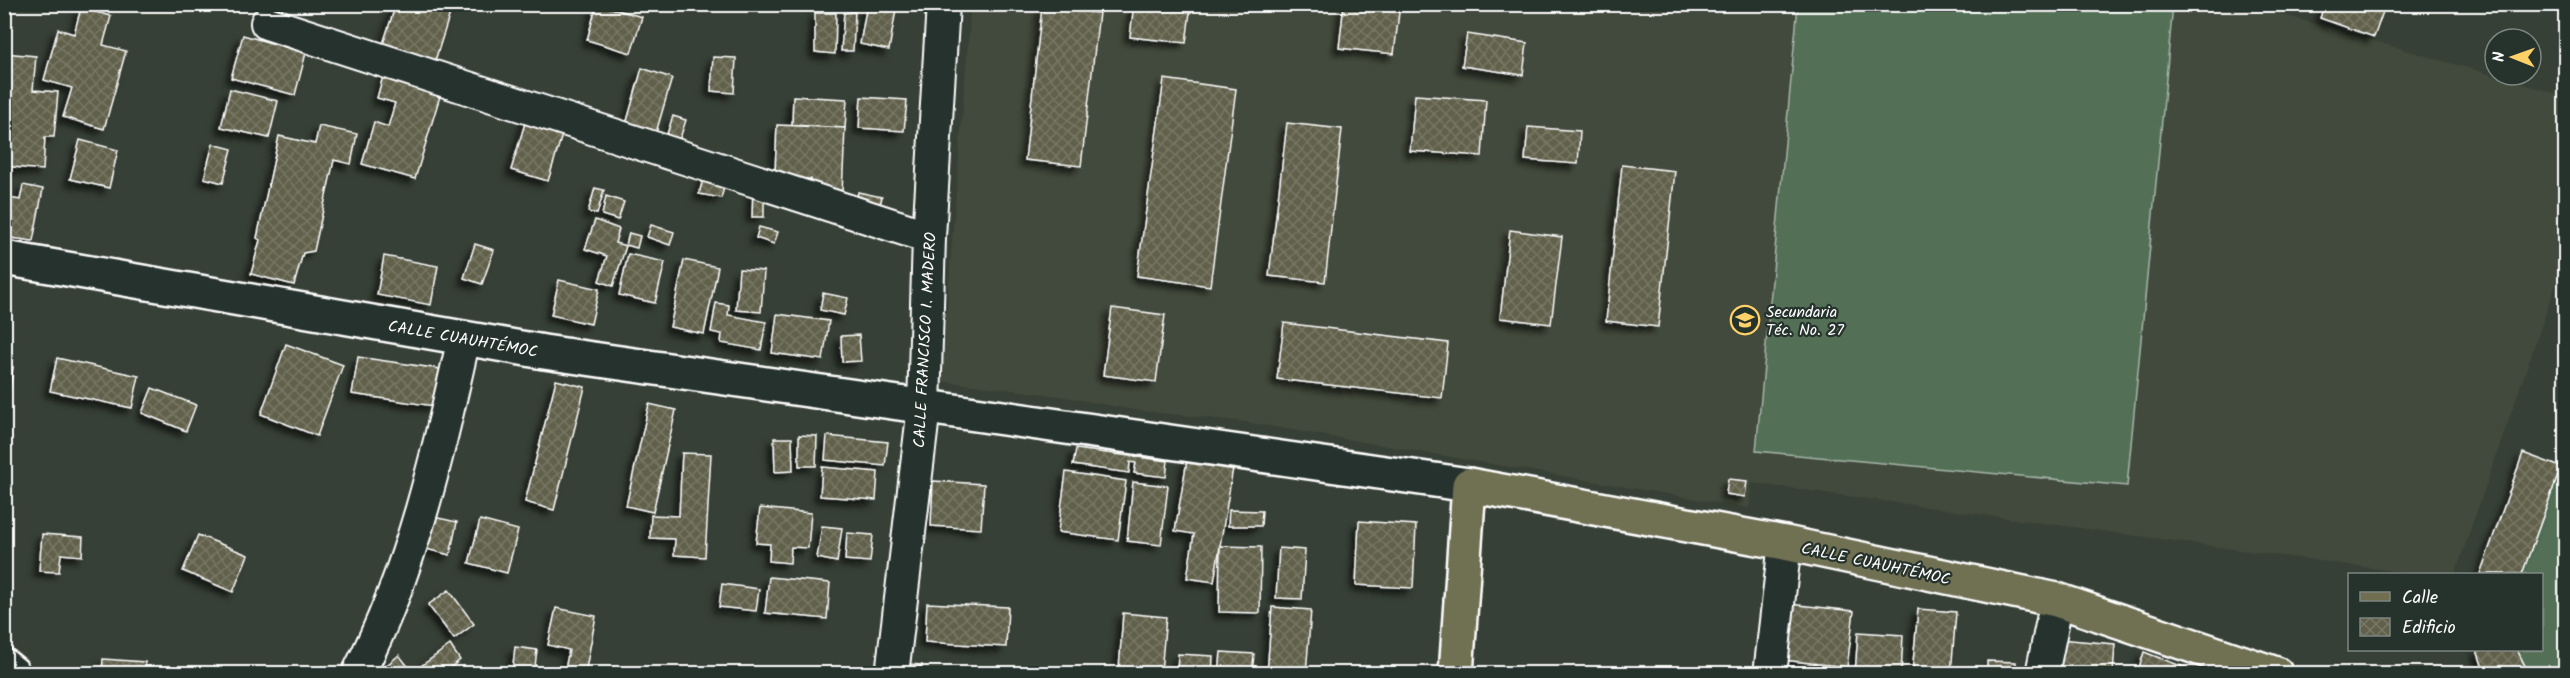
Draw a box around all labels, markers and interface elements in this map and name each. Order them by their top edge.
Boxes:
north arrow [2483,27,2543,87]
text: N [2487,51,2512,62]
street label: CALLE FRANCISCO I. MADERO [907,231,944,449]
place label: Secundaria Téc. No. 27 [1766,300,1844,343]
school or university icon: Secundaria Téc. No. 27 [1729,304,1761,336]
street label: CALLE CUAUHTÉMOC [386,314,540,365]
street label: CALLE CUAUHTÉMOC [1799,536,1952,592]
legend [2348,573,2543,651]
text: Calle [2402,584,2438,613]
text: Edificio [2402,614,2456,643]

